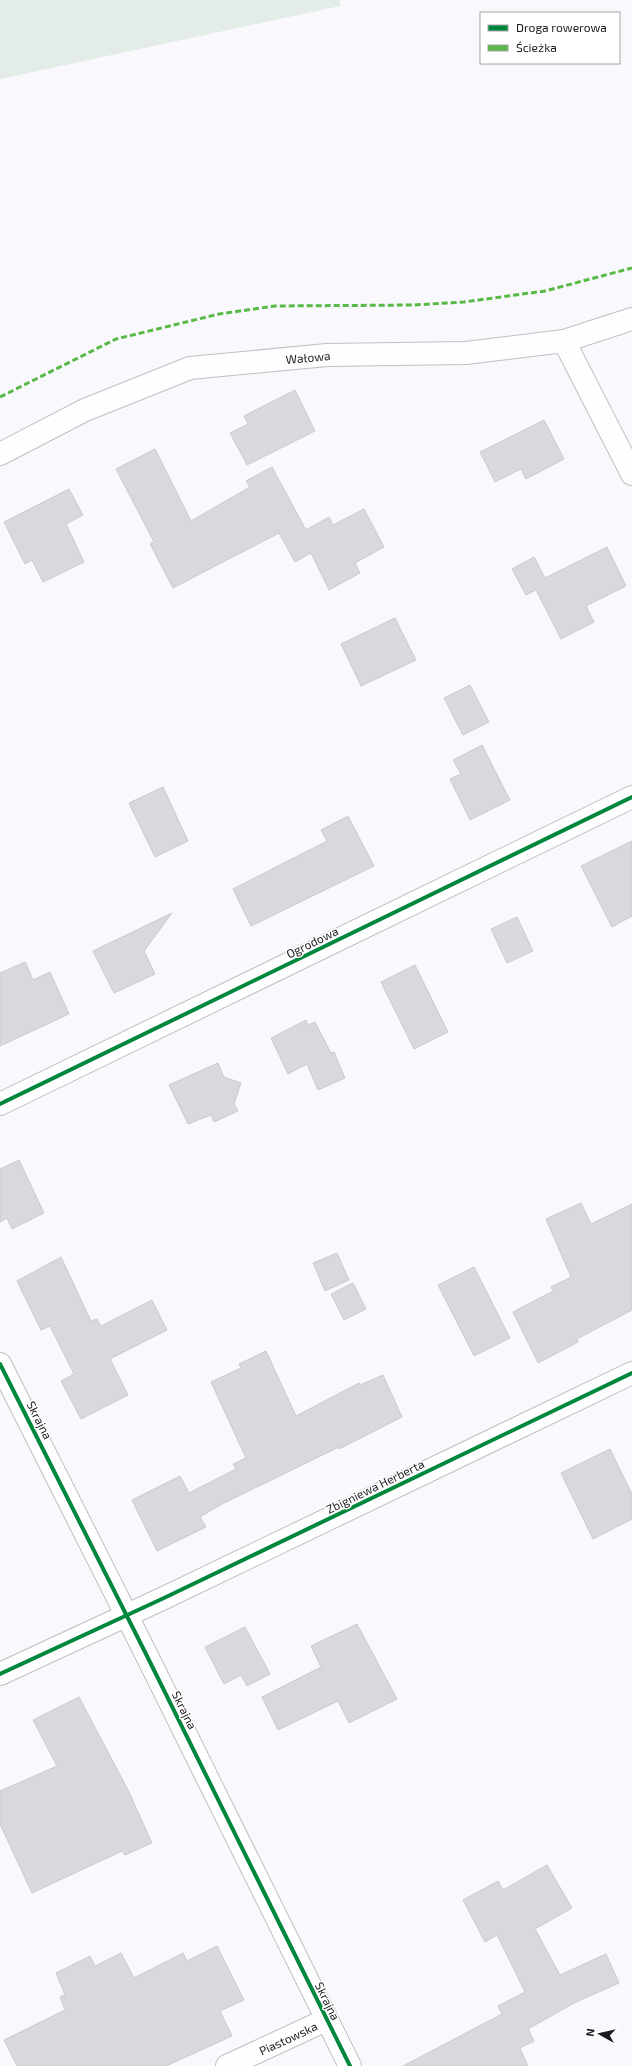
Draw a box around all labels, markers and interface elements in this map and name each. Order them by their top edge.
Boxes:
legend [480,12,620,64]
text: Droga rowerowa [516,20,607,34]
text: Ścieżka [516,40,557,54]
street label: Wałowa [285,348,331,366]
street label: Ogrodowa [284,923,340,961]
street label: Skrajna [24,1399,56,1442]
street label: Zbigniewa Herberta [324,1456,426,1516]
street label: Skrajna [169,1689,200,1732]
street label: Skrajna [312,1980,343,2023]
north arrow [580,2014,620,2054]
street label: Piastowska [257,2018,319,2058]
text: N [583,2028,597,2037]

